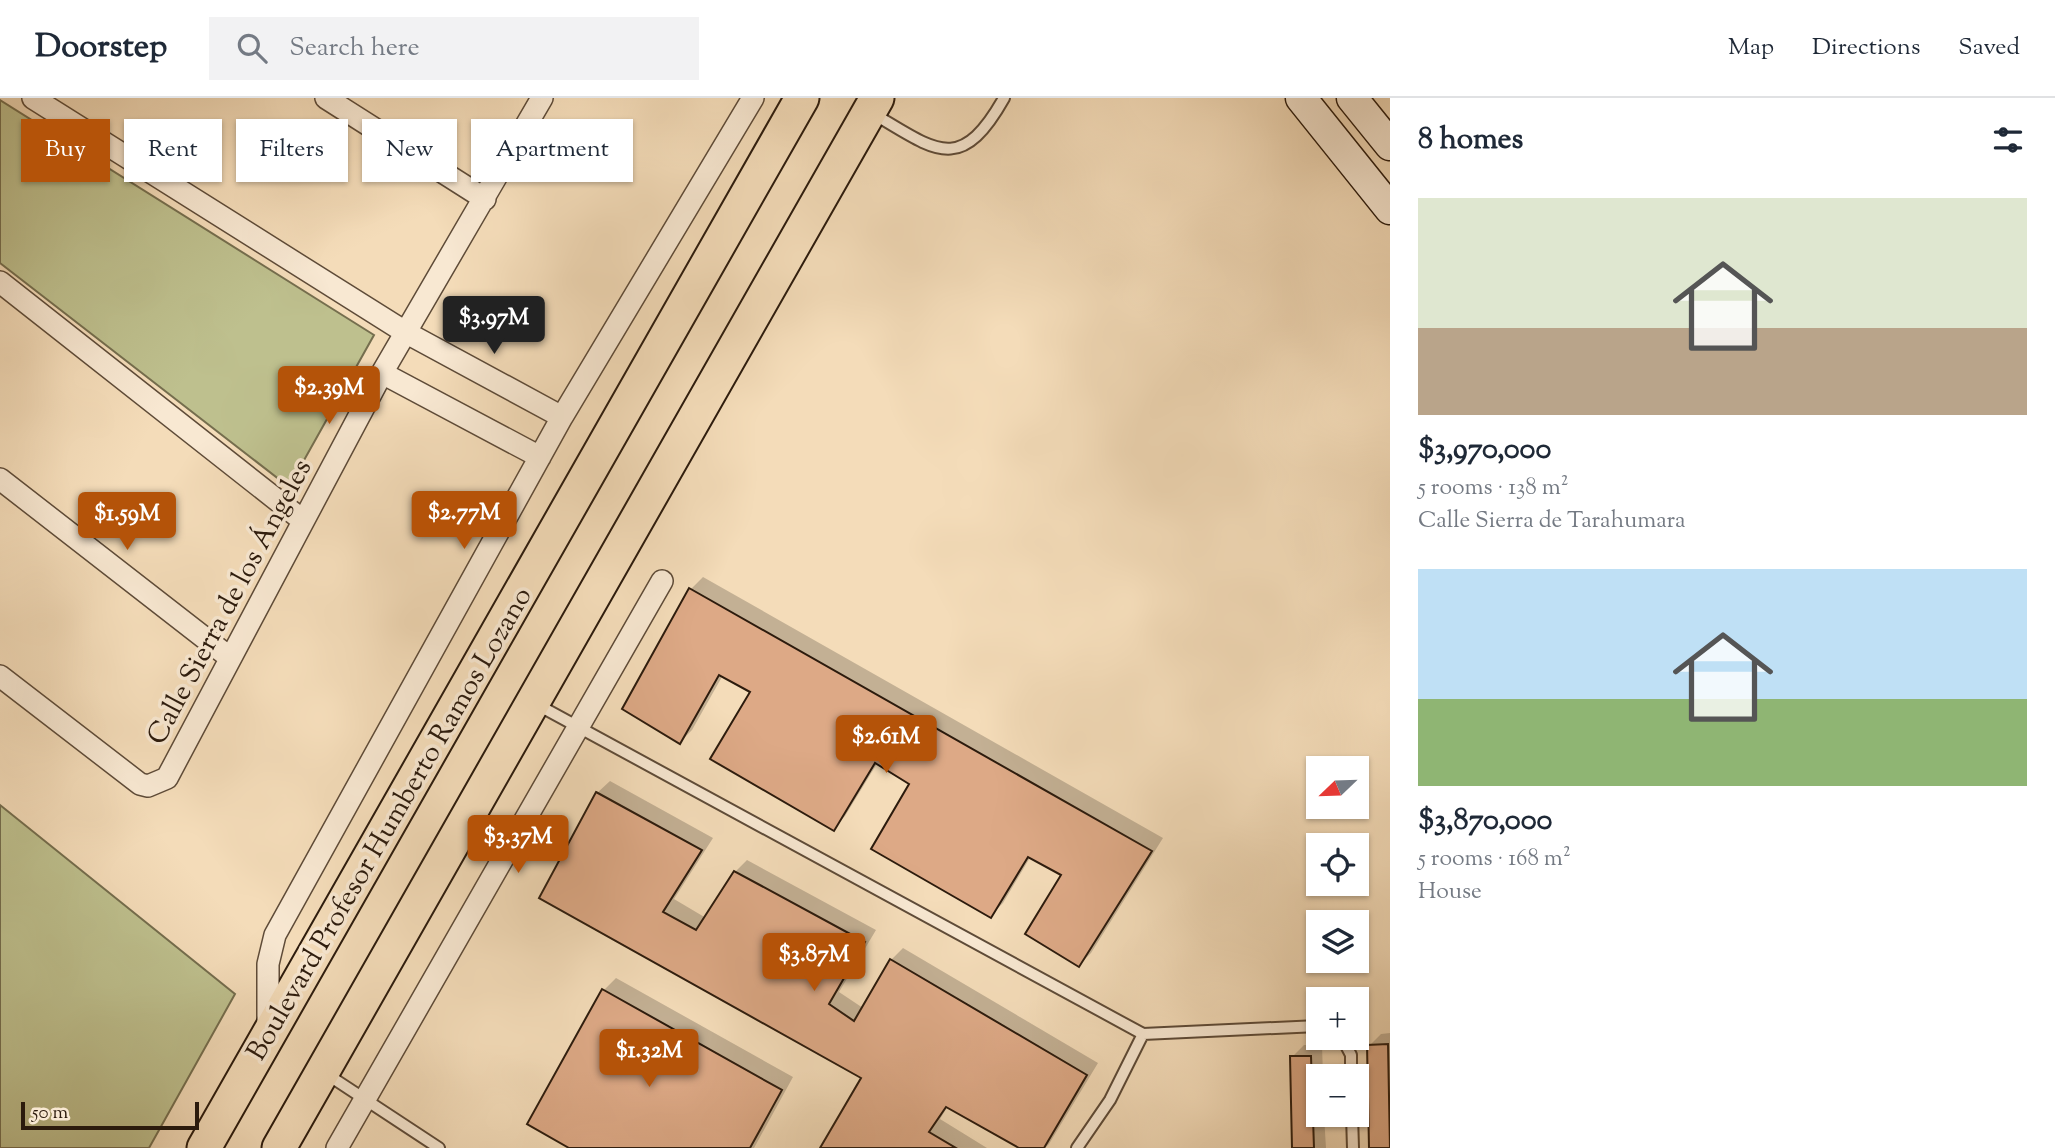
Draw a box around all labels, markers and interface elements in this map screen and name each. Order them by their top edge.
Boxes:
search box [209,17,699,80]
text: Doorstep [35,24,167,72]
icon: search [233,29,271,67]
text: Search here [289,30,420,67]
text: Map [1728,31,1774,65]
text: Directions [1812,31,1920,65]
text: Saved [1958,31,2020,65]
chip: Buy [21,119,110,182]
chip: Rent [124,119,222,182]
chip: Filters [236,119,348,182]
chip: New [362,119,457,182]
chip: Apartment [471,119,633,182]
text: 8 homes [1418,119,1523,162]
icon: filters [1989,121,2027,159]
icon: home [1660,243,1786,369]
pin: $3.97M [437,296,551,356]
text: $3.97M [459,302,529,335]
pin: $2.39M [272,366,386,426]
text: $2.39M [294,372,364,405]
text: $3,970,000 [1418,429,1551,472]
street label: Calle Sierra de los Ángeles [138,453,323,752]
text: 5 rooms · 138 m² [1418,472,1569,505]
pin: $2.77M [407,491,521,551]
pin: $1.59M [70,492,184,552]
text: $2.77M [428,497,500,530]
text: $1.59M [94,498,160,531]
text: Calle Sierra de Tarahumara [1418,505,1686,538]
street label: Boulevard Profesor Humberto Ramos Lozano [238,580,543,1069]
icon: home [1660,614,1786,740]
pin: $2.61M [829,716,943,775]
text: $2.61M [852,721,920,754]
north arrow [1306,756,1368,819]
map controls [1306,756,1369,1127]
text: $3,870,000 [1418,800,1552,843]
pin: $3.37M [461,816,575,875]
text: $3.37M [484,821,552,854]
button: locate [1306,833,1369,896]
text: 5 rooms · 168 m² [1418,843,1571,876]
text: House [1418,876,1482,909]
button: layers [1306,910,1369,973]
pin: $3.87M [757,934,871,993]
text: $3.87M [778,939,850,972]
button: + [1306,987,1369,1050]
pin: $1.32M [592,1030,706,1089]
text: $1.32M [615,1035,683,1068]
button: − [1306,1064,1369,1127]
scale bar [21,1099,200,1131]
text: 50 m [32,1100,68,1127]

